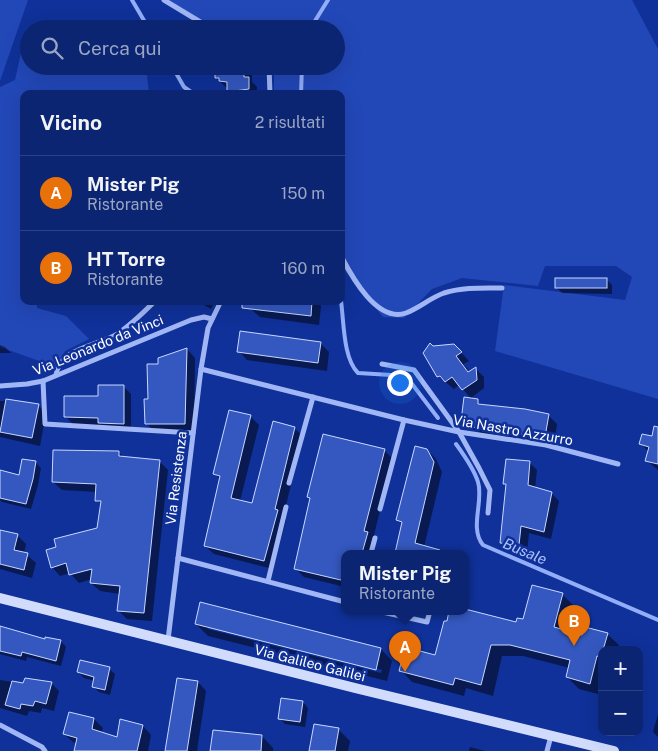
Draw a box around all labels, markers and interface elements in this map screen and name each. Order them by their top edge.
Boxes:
search box [20,20,345,75]
icon: search [38,34,66,62]
text: Cerca qui [78,37,161,59]
text: Vicino [40,110,102,135]
text: 2 risultati [255,113,325,132]
text: Mister Pig [87,173,179,195]
text: A [50,184,62,203]
text: 150 m [281,184,325,203]
text: Ristorante [87,195,163,214]
text: HT Torre [87,248,165,270]
text: B [51,259,61,278]
text: 160 m [281,259,325,278]
text: Ristorante [87,270,163,289]
street label: Via Leonardo da Vinci [30,311,166,379]
your location [387,370,413,396]
street label: Via Nastro Azzurro [452,412,574,448]
street label: Via Resistenza [162,430,190,526]
water label: Busale [501,534,549,568]
popup [341,550,469,615]
text: Mister Pig [359,562,451,584]
text: Ristorante [359,584,435,603]
pin: B [558,605,590,646]
pin: A [389,631,421,672]
street label: Via Galileo Galilei [253,641,367,685]
map controls [598,646,643,736]
button: + [598,646,643,691]
button: − [598,691,643,736]

